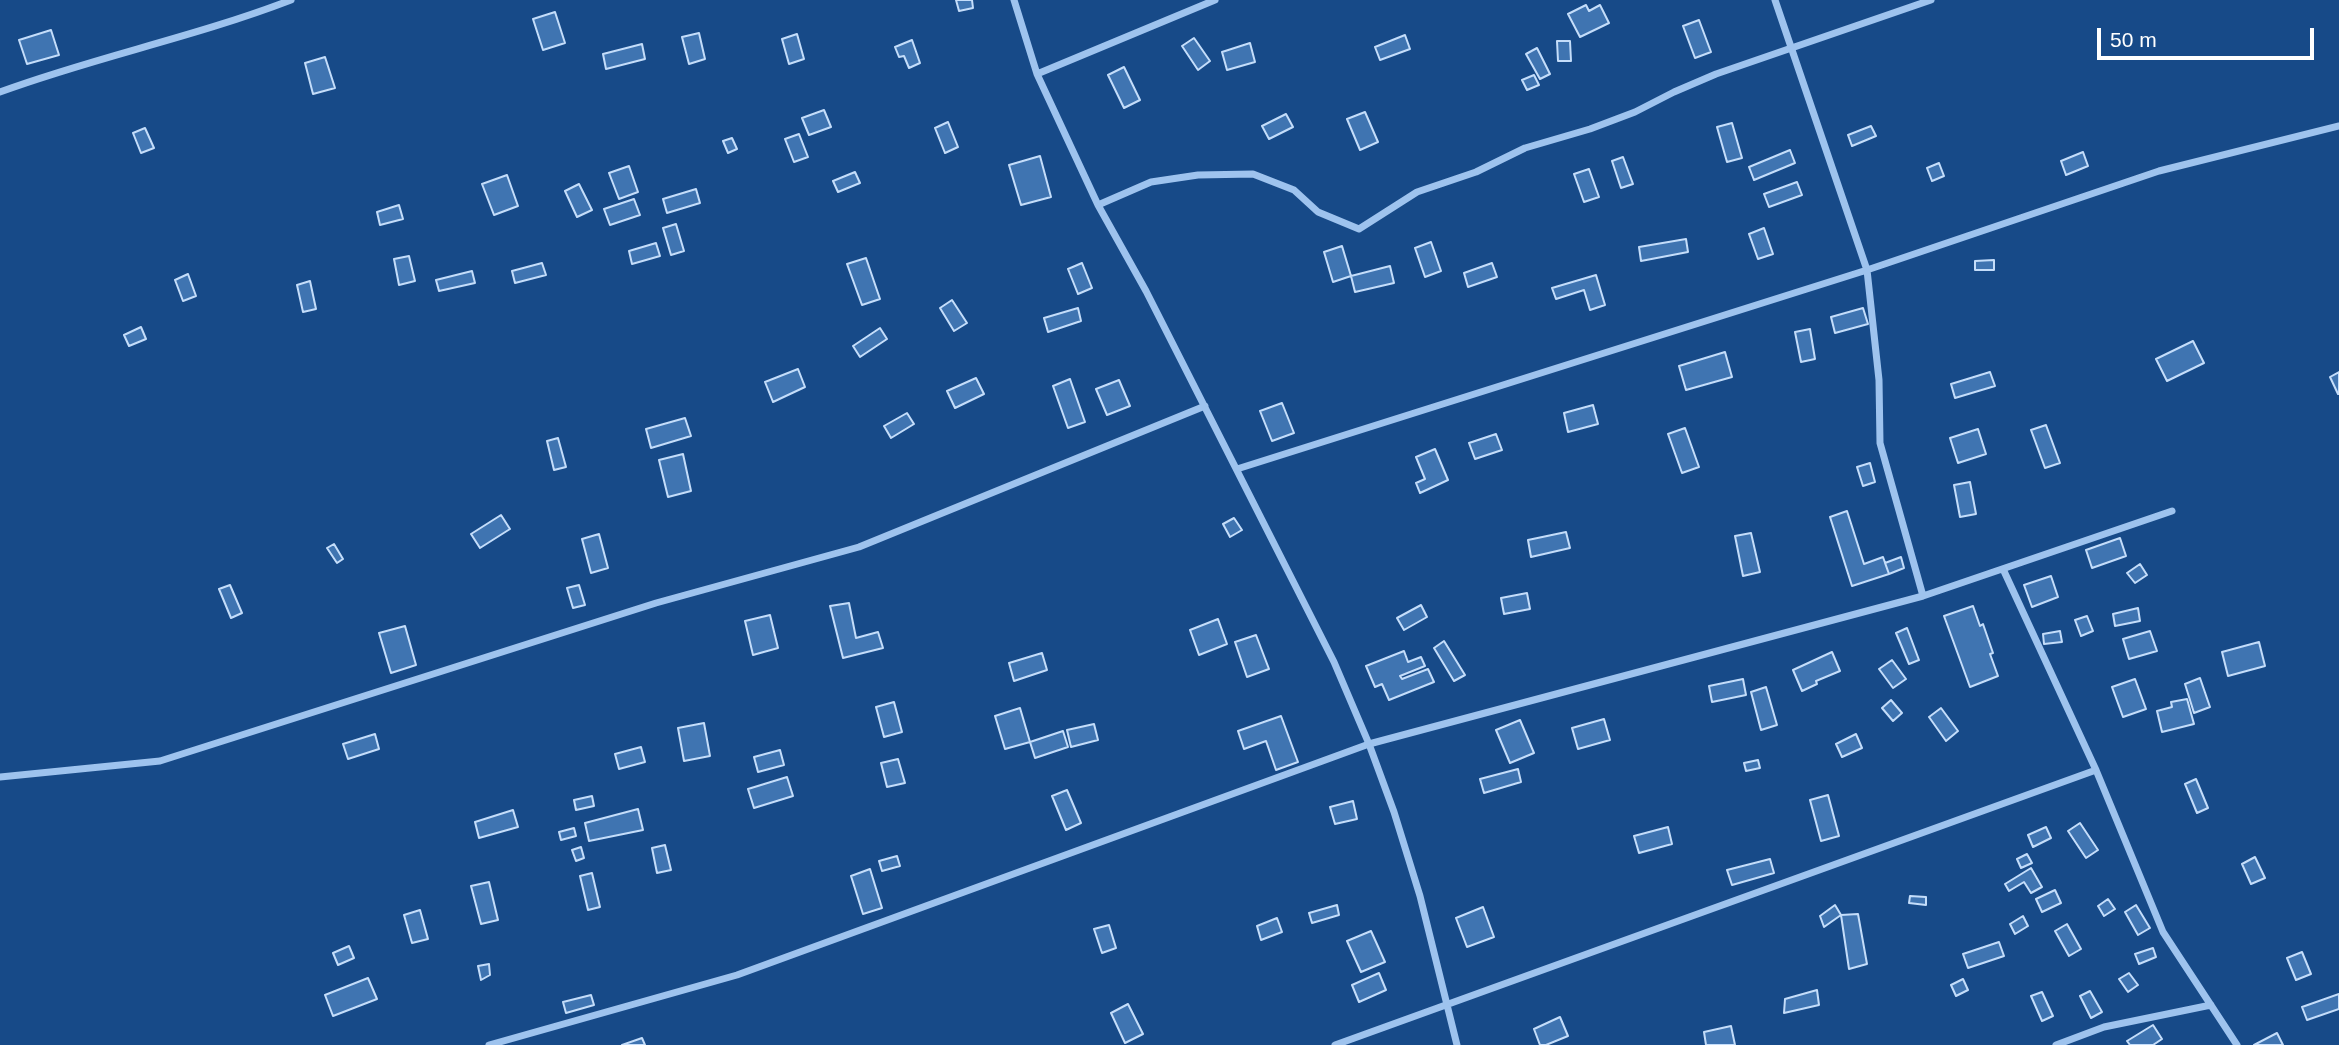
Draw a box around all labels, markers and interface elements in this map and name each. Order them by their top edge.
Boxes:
scale bar [2101,14,2318,58]
text: 50 m [2110,28,2157,51]

